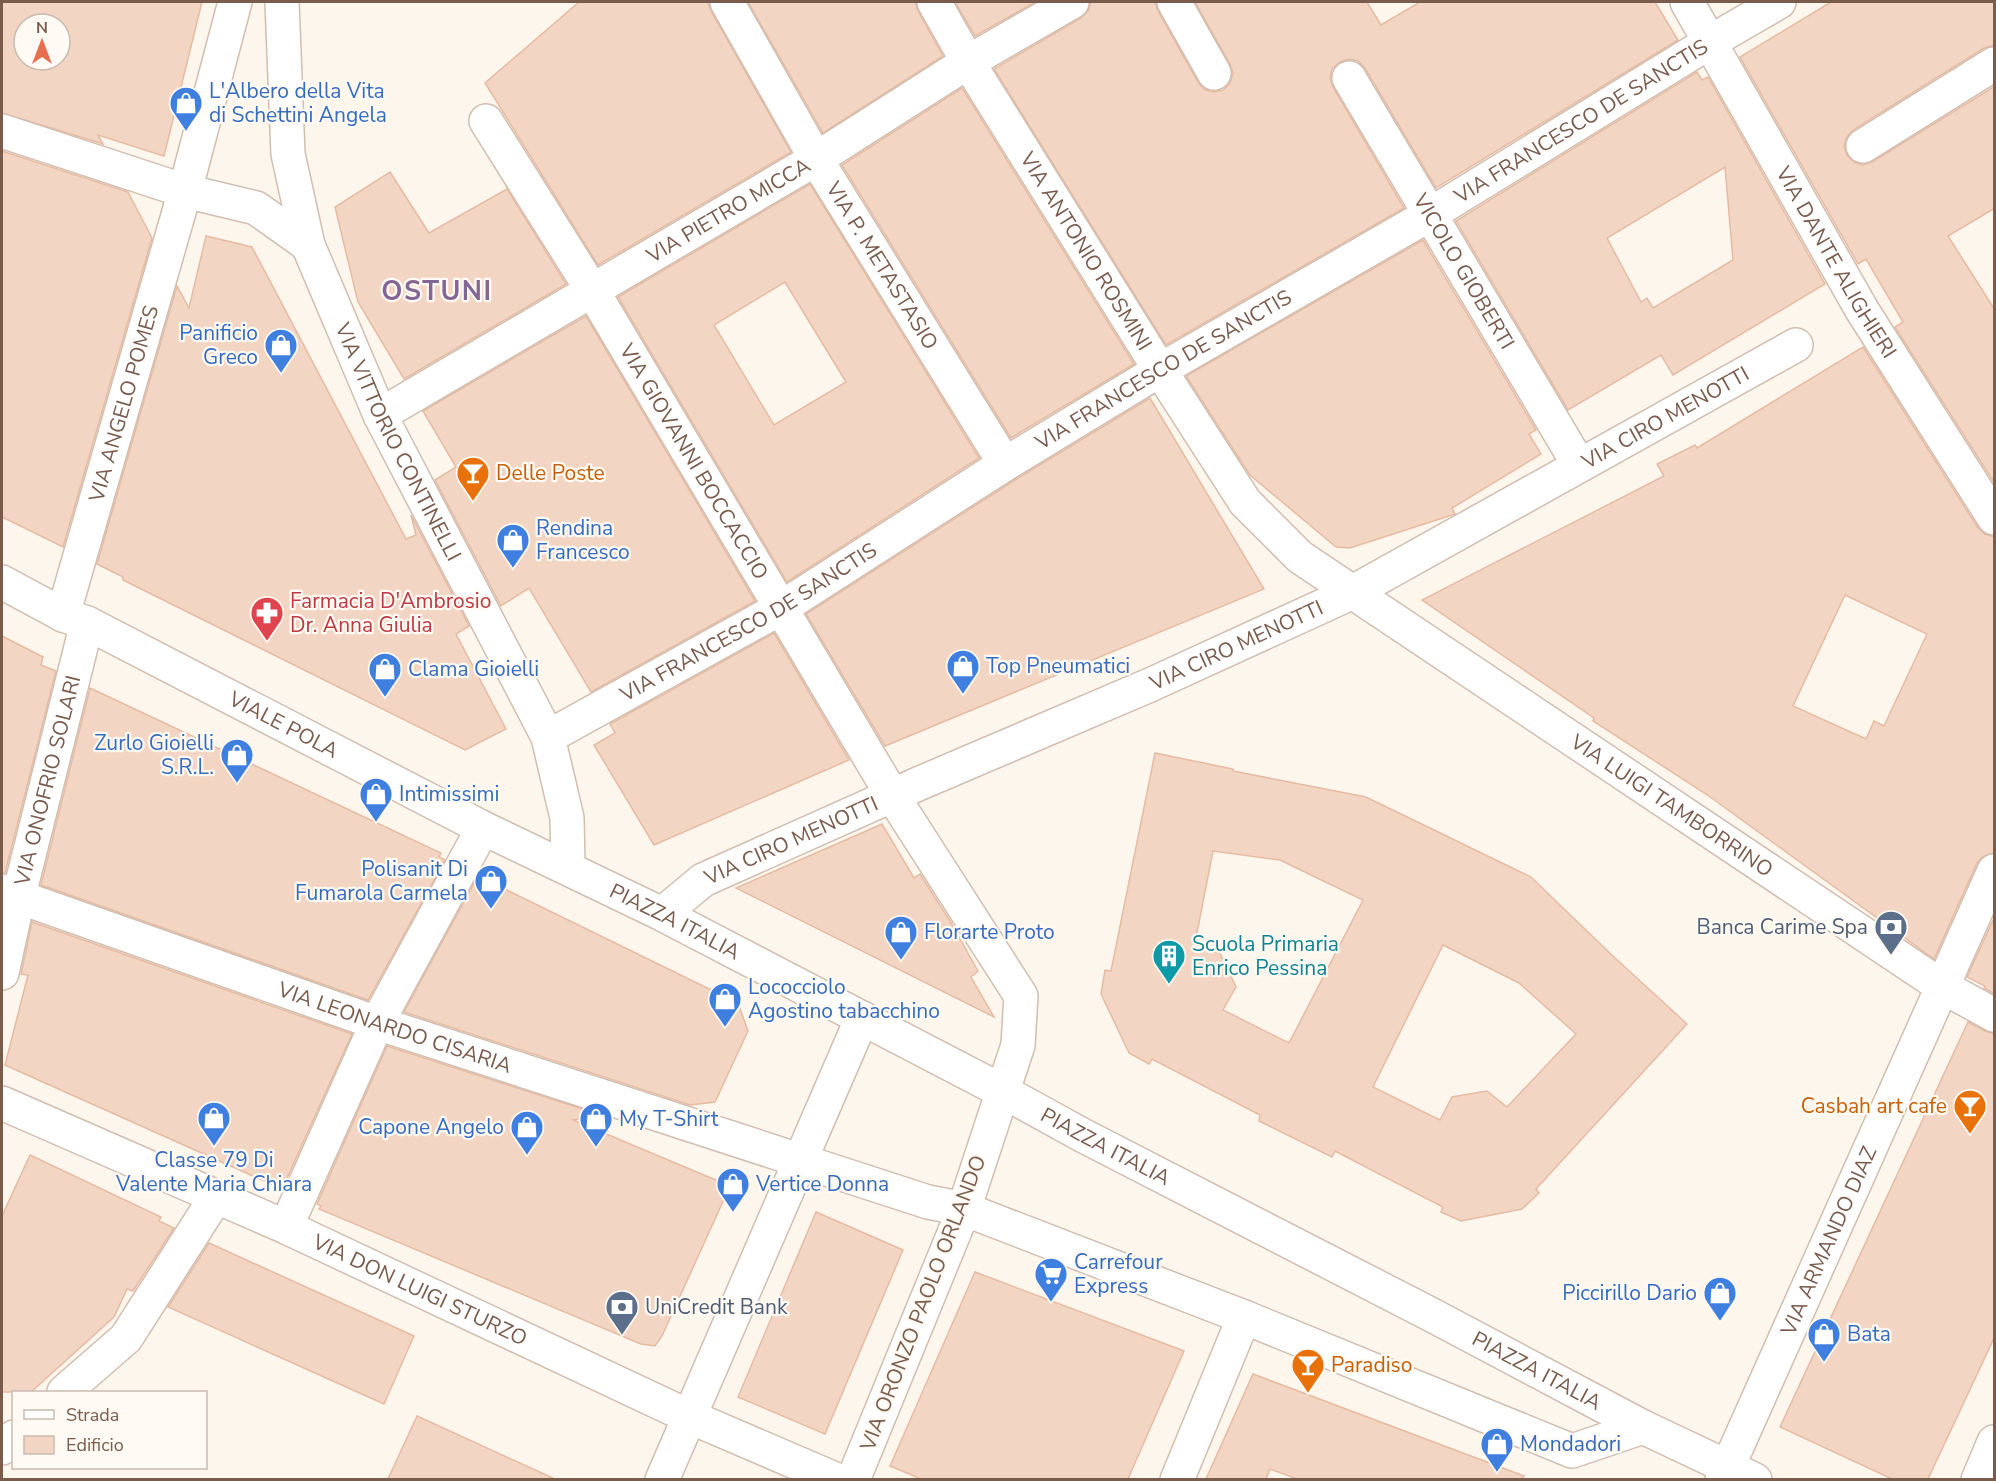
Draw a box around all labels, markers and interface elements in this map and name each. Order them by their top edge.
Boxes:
north arrow [12,12,72,72]
text: N [36,17,48,39]
street label: VIA FRANCESCO DE SANCTIS [1448,33,1713,211]
place label: L'Albero della Vita di Schettini Angela [209,77,387,129]
shop icon: L'Albero della Vita di Schettini Angela [168,85,204,132]
street label: VIA ANTONIO ROSMINI [1013,146,1158,356]
street label: VIA PIETRO MICCA [640,151,815,270]
street label: VIA DANTE ALIGHIERI [1769,160,1903,364]
street label: VIA P. METASTASIO [819,176,945,355]
street label: VICOLO GIOBERTI [1406,187,1521,355]
district label: OSTUNI [381,273,493,310]
street label: VIA FRANCESCO DE SANCTIS [1029,283,1297,457]
street label: VIA ANGELO POMES [82,302,165,506]
street label: VIA VITTORIO CONTINELLI [328,318,468,566]
place label: Panificio Greco [179,319,258,371]
shop icon: Panificio Greco [263,327,299,374]
street label: VIA GIOVANNI BOCCACCIO [612,338,775,585]
street label: VIA CIRO MENOTTI [1576,360,1754,476]
bar icon: Delle Poste [455,455,491,502]
place label: Delle Poste [496,459,605,487]
place label: Rendina Francesco [536,514,630,566]
shop icon: Rendina Francesco [495,522,531,569]
street label: VIA FRANCESCO DE SANCTIS [614,536,882,709]
place label: Farmacia D'Ambrosio Dr. Anna Giulia [290,587,491,639]
street label: VIA CIRO MENOTTI [1144,594,1327,698]
pharmacy icon: Farmacia D'Ambrosio Dr. Anna Giulia [249,595,285,642]
shop icon: Top Pneumatici [945,648,981,695]
shop icon: Clama Gioielli [367,651,403,698]
place label: Top Pneumatici [986,652,1130,680]
place label: Clama Gioielli [408,655,539,683]
street label: VIA ONOFRIO SOLARI [8,672,87,889]
street label: VIALE POLA [223,684,343,765]
street label: VIA LUIGI TAMBORRINO [1564,727,1779,883]
place label: Zurlo Gioielli S.R.L. [94,729,214,781]
shop icon: Zurlo Gioielli S.R.L. [219,737,255,784]
shop icon: Intimissimi [358,776,394,823]
place label: Intimissimi [399,780,499,808]
street label: VIA CIRO MENOTTI [699,790,883,892]
place label: Polisanit Di Fumarola Carmela [295,855,468,907]
shop icon: Polisanit Di Fumarola Carmela [473,863,509,910]
street label: PIAZZA ITALIA [605,877,745,966]
bank icon: Banca Carime Spa [1873,909,1909,956]
place label: Banca Carime Spa [1696,913,1868,941]
shop icon: Florarte Proto [883,914,919,961]
place label: Florarte Proto [924,918,1055,946]
place label: Scuola Primaria Enrico Pessina [1192,930,1339,982]
building icon: Scuola Primaria Enrico Pessina [1151,938,1187,985]
place label: Lococciolo Agostino tabacchino [748,973,940,1025]
street label: VIA LEONARDO CISARIA [273,975,515,1080]
shop icon: Lococciolo Agostino tabacchino [707,981,743,1028]
bar icon: Casbah art cafe [1952,1088,1988,1135]
place label: Casbah art cafe [1801,1092,1947,1120]
shop icon: Classe 79 Di Valente Maria Chiara [196,1100,232,1147]
shop icon: My T-Shirt [578,1101,614,1148]
street label: PIAZZA ITALIA [1036,1101,1175,1192]
place label: My T-Shirt [619,1105,719,1133]
shop icon: Capone Angelo [509,1109,545,1156]
place label: Capone Angelo [358,1113,504,1141]
street label: VIA ARMANDO DIAZ [1774,1142,1883,1341]
place label: Classe 79 Di Valente Maria Chiara [115,1146,312,1198]
street label: VIA ORONZO PAOLO ORLANDO [853,1151,992,1456]
shop icon: Vertice Donna [715,1166,751,1213]
place label: Vertice Donna [755,1170,889,1198]
street label: VIA DON LUIGI STURZO [307,1227,532,1352]
place label: Carrefour Express [1074,1248,1163,1300]
supermarket icon: Carrefour Express [1033,1256,1069,1303]
shop icon: Piccirillo Dario [1702,1275,1738,1322]
place label: Piccirillo Dario [1562,1279,1697,1307]
bank icon: UniCredit Bank [604,1289,640,1336]
place label: UniCredit Bank [645,1293,788,1321]
shop icon: Bata [1806,1316,1842,1363]
place label: Bata [1847,1320,1891,1348]
street label: PIAZZA ITALIA [1467,1325,1606,1417]
bar icon: Paradiso [1290,1347,1326,1394]
place label: Paradiso [1331,1351,1412,1379]
legend [12,1391,207,1469]
text: Strada [66,1403,119,1427]
shop icon: Mondadori [1479,1426,1515,1473]
place label: Mondadori [1520,1430,1621,1458]
text: Edificio [66,1433,124,1457]

